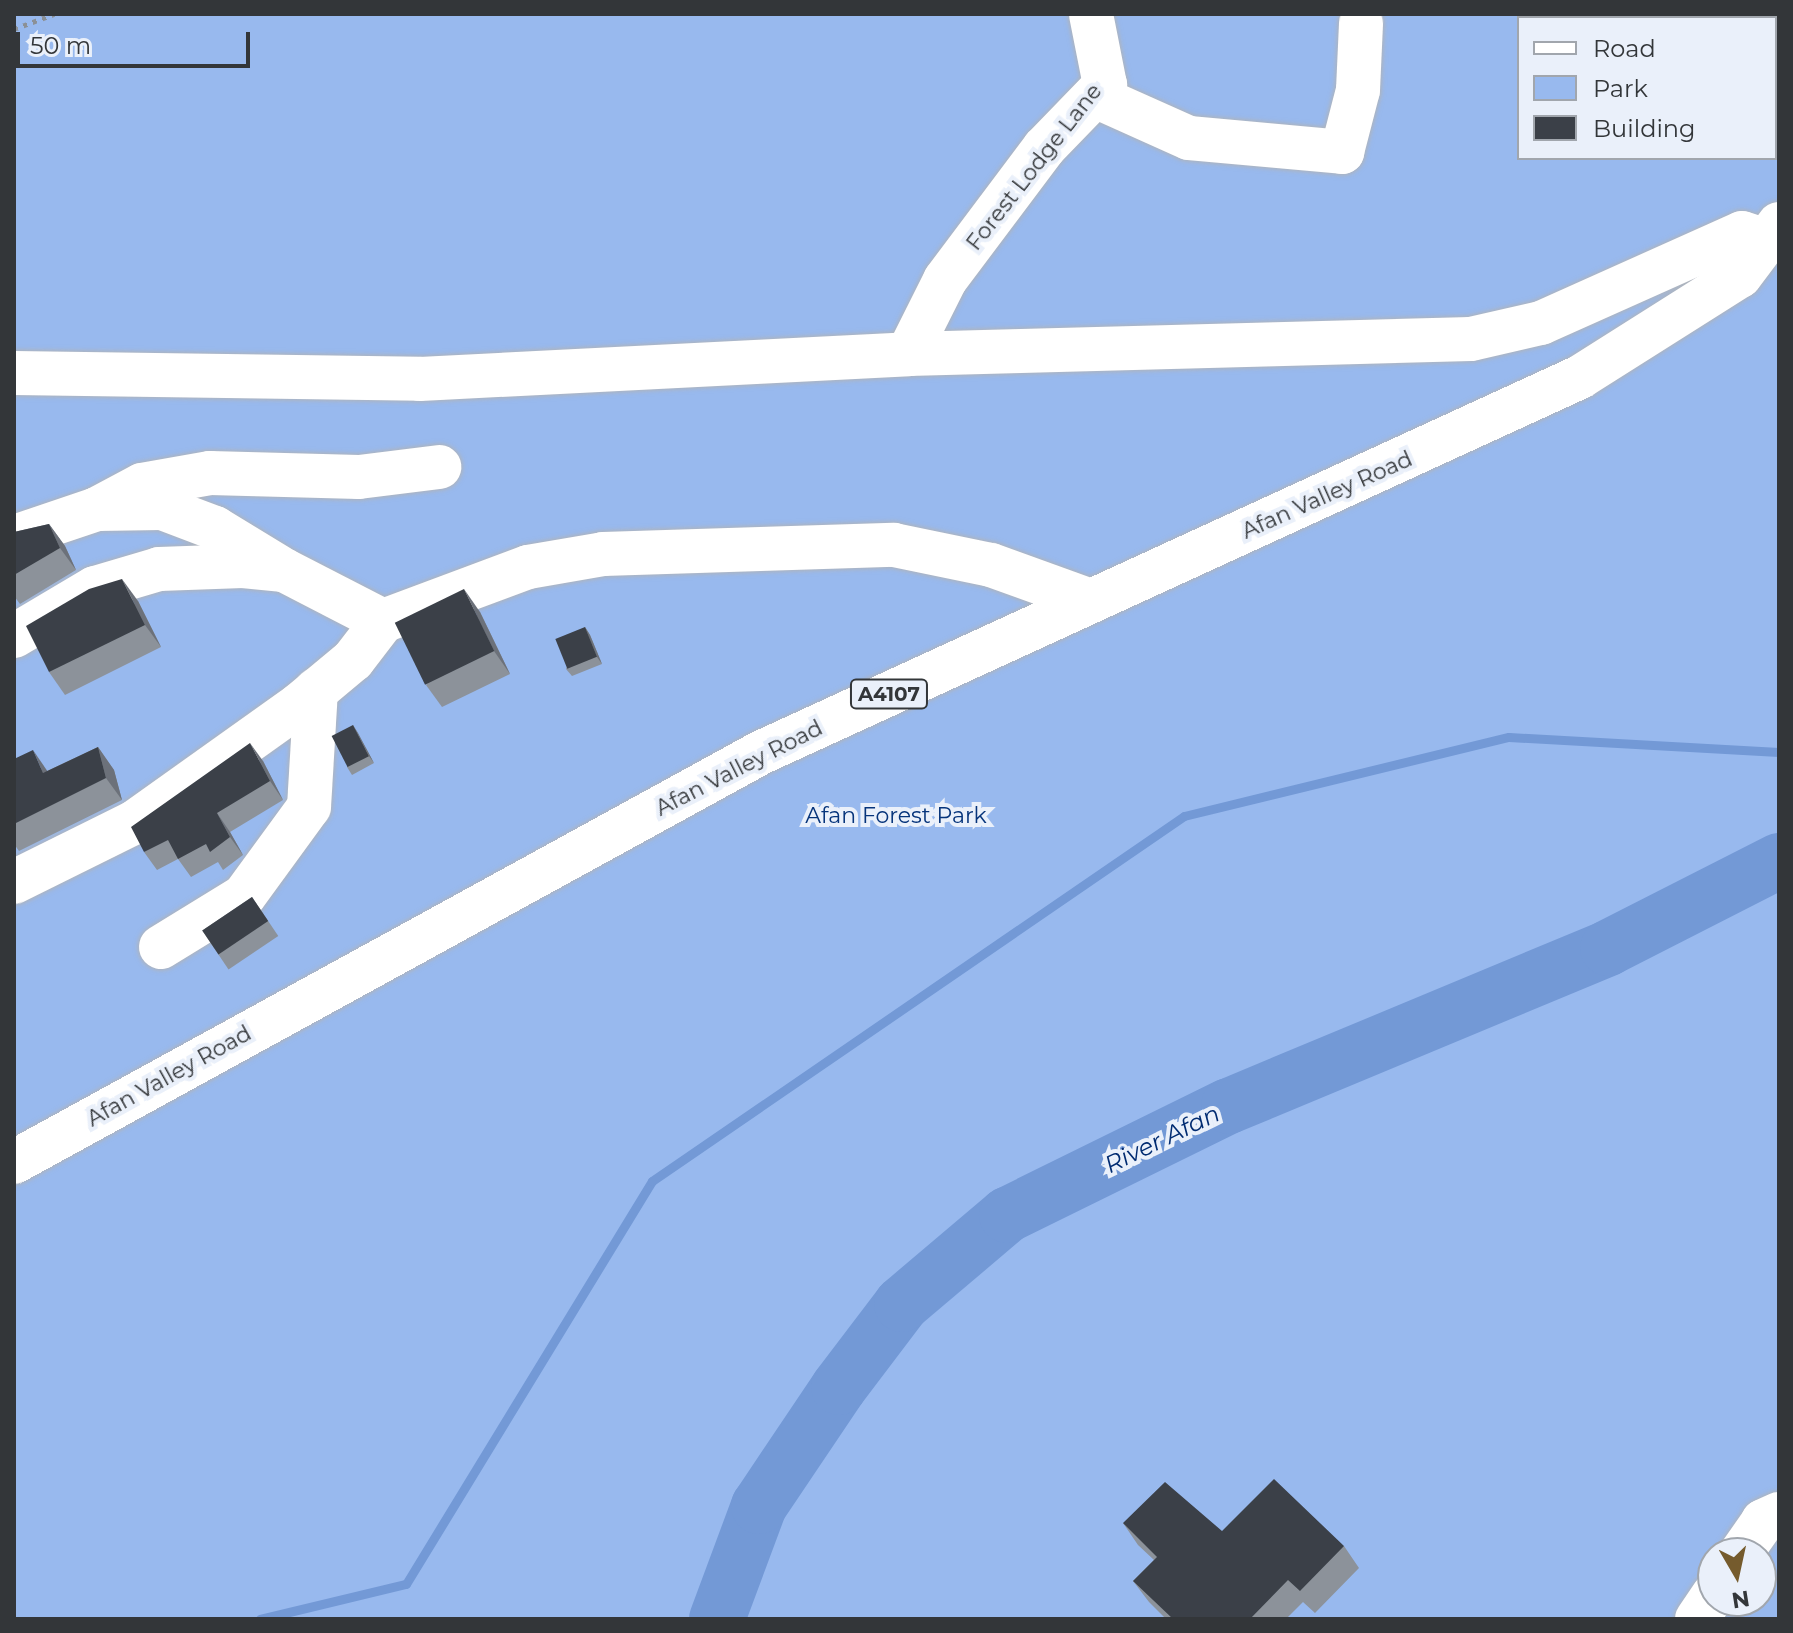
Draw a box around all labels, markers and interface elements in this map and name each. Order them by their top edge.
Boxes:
scale bar [20,16,254,66]
legend [1517,16,1777,160]
text: 50 m [30,31,91,60]
text: Road [1593,34,1656,63]
text: Park [1593,74,1648,103]
street label: Forest Lodge Lane [961,78,1107,256]
text: Building [1593,114,1696,143]
street label: Afan Valley Road [1238,446,1416,544]
road number: A4107 [849,678,929,710]
street label: Afan Valley Road [651,714,827,822]
park label: Afan Forest Park [805,803,987,829]
street label: Afan Valley Road [82,1020,256,1132]
water label: River Afan [1100,1099,1224,1179]
north arrow [1697,1537,1777,1617]
text: N [1730,1584,1751,1614]

